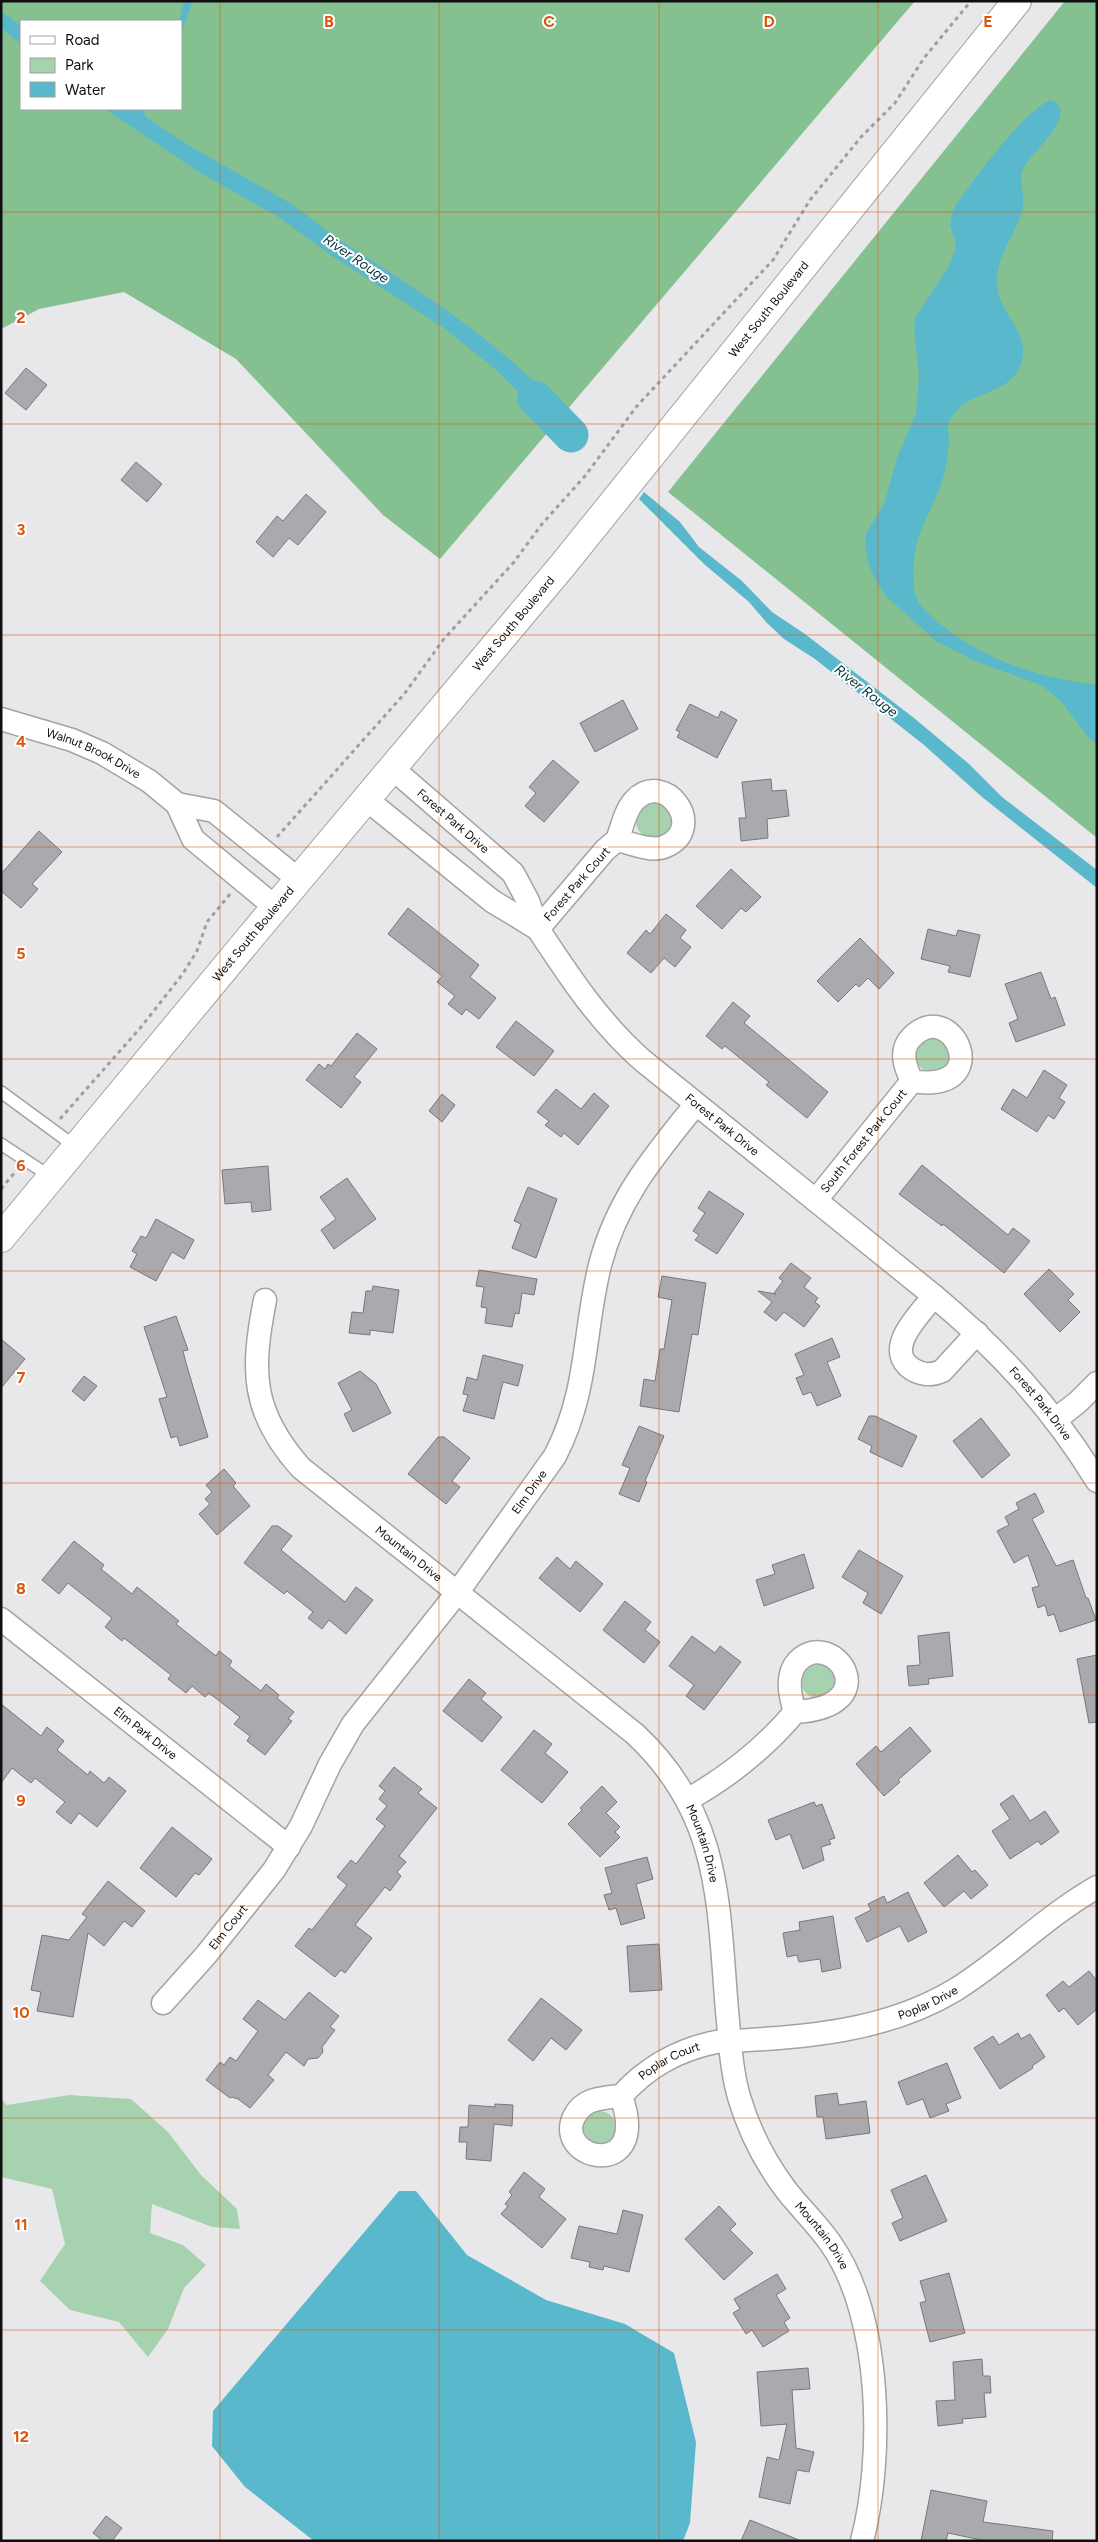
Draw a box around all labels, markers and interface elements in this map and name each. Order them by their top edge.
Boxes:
text: B [324,12,334,31]
text: C [543,12,555,31]
text: D [763,12,775,31]
text: E [983,12,993,31]
legend [20,20,182,110]
text: Road [65,31,100,49]
text: Park [65,56,94,74]
text: Water [65,81,105,99]
water label: River Rouge [320,231,392,287]
street label: West South Boulevard [726,258,812,360]
text: 2 [16,308,26,327]
text: 3 [17,520,26,539]
street label: West South Boulevard [470,574,557,674]
water label: River Rouge [831,661,901,721]
street label: Walnut Brook Drive [45,726,143,782]
text: 4 [16,732,26,751]
street label: Forest Park Drive [414,786,492,856]
street label: Forest Park Court [541,844,613,924]
street label: West South Boulevard [210,884,297,984]
text: 5 [16,944,26,963]
street label: South Forest Park Court [818,1086,910,1196]
street label: Forest Park Drive [682,1091,762,1159]
text: 6 [16,1156,26,1175]
street label: Forest Park Drive [1006,1364,1075,1443]
text: 7 [17,1368,26,1387]
street label: Elm Drive [509,1467,550,1517]
street label: Mountain Drive [372,1523,445,1585]
text: 8 [16,1579,26,1598]
street label: Elm Park Drive [111,1704,180,1763]
text: 9 [16,1791,26,1810]
street label: Mountain Drive [683,1802,721,1884]
street label: Elm Court [206,1901,251,1953]
street label: Poplar Drive [896,1983,961,2023]
text: 10 [12,2003,30,2022]
street label: Poplar Court [636,2039,702,2083]
street label: Mountain Drive [792,2199,852,2272]
text: 11 [14,2215,28,2234]
text: 12 [13,2427,29,2446]

